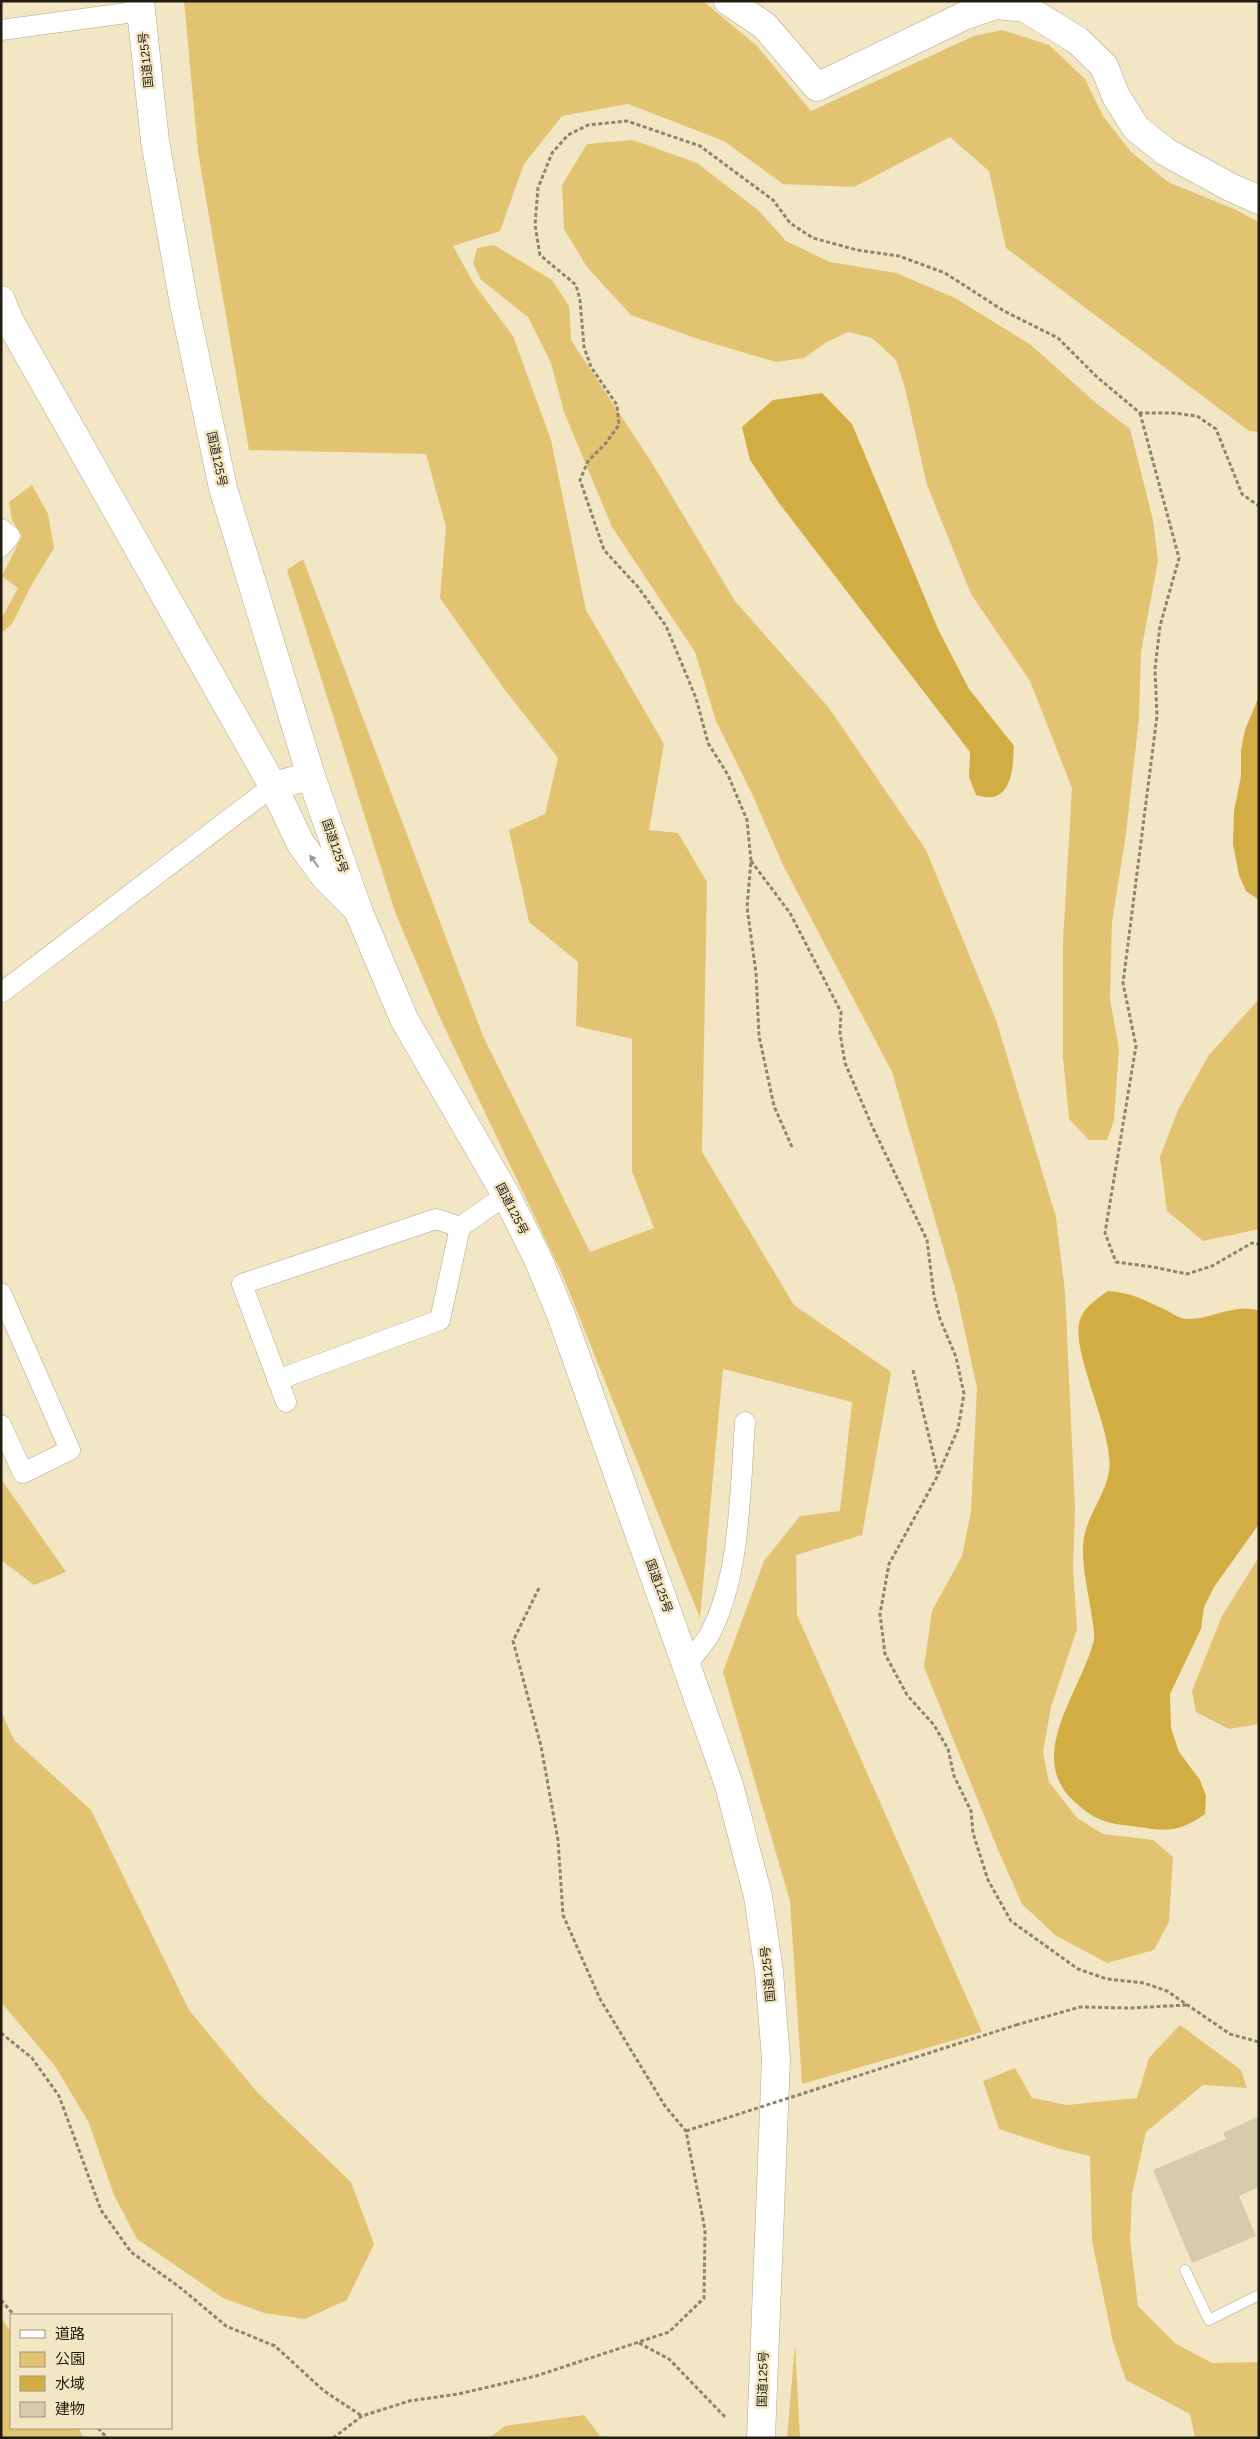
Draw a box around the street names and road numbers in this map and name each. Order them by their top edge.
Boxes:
street label: 国道125号 [136,31,156,89]
street label: 国道125号 [204,430,230,488]
street label: 国道125号 [319,817,351,875]
street label: 国道125号 [493,1181,531,1237]
street label: 国道125号 [643,1557,675,1615]
street label: 国道125号 [758,1945,778,2003]
street label: 国道125号 [755,2351,771,2407]

